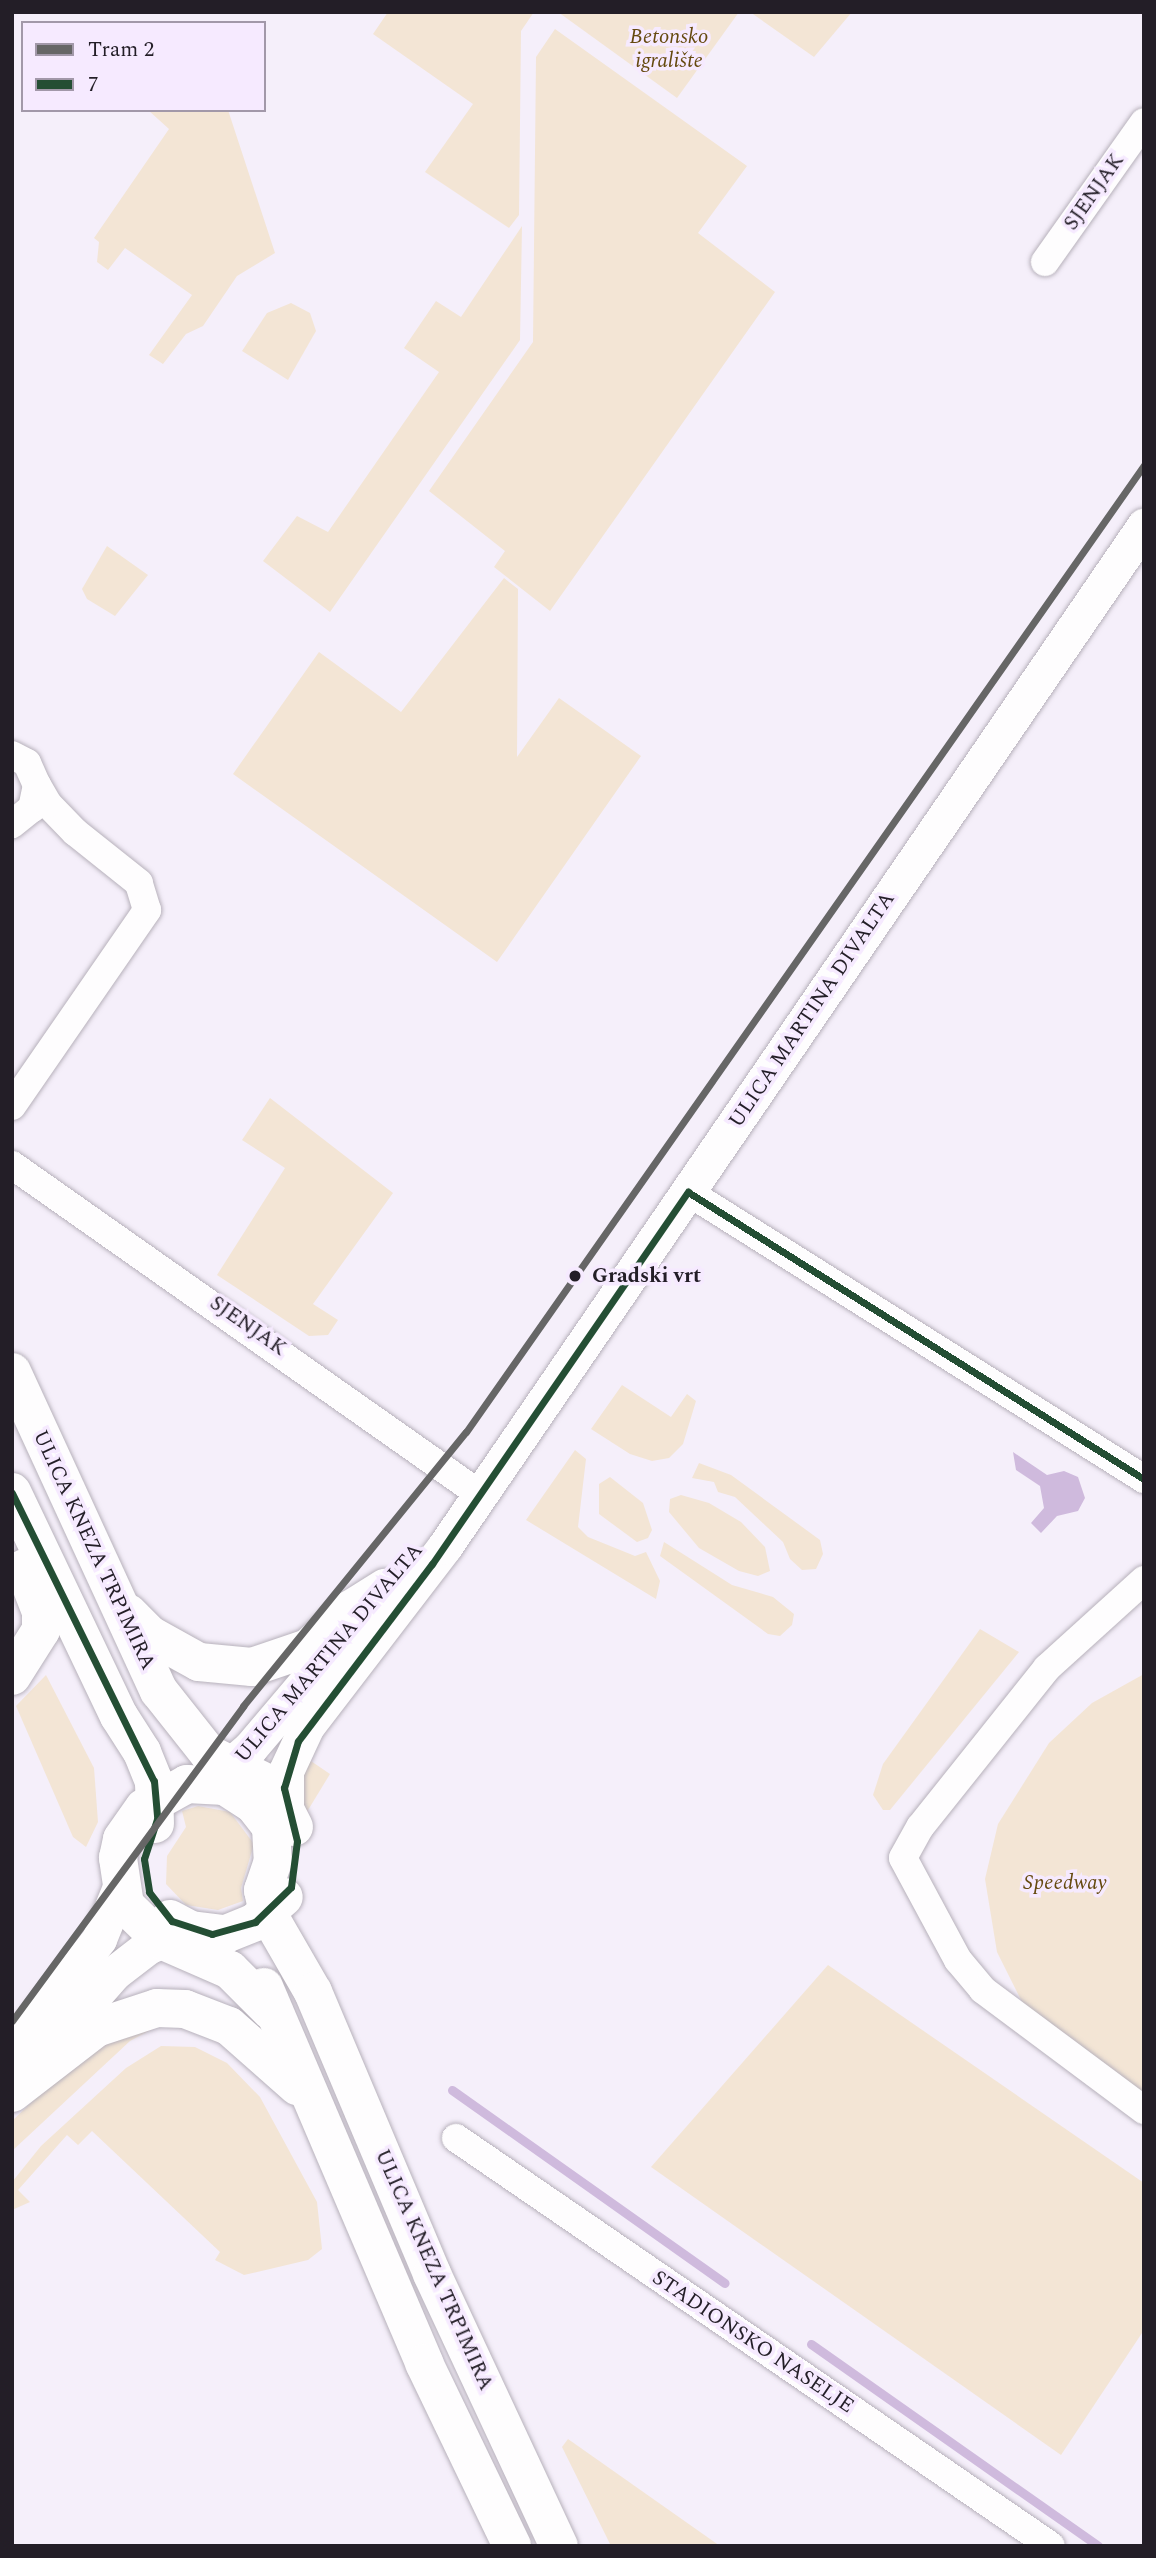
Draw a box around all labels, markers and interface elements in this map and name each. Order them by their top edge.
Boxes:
legend [21,21,266,112]
park label: Betonsko igralište [630,24,708,74]
text: Tram 2 [88,34,154,66]
text: 7 [88,69,99,101]
street label: SJENJAK [1058,149,1130,235]
street label: ULICA MARTINA DIVALTA [724,887,900,1133]
place label: Gradski vrt [592,1263,701,1289]
marker: Gradski vrt [564,1265,586,1287]
street label: SJENJAK [205,1290,291,1362]
street label: ULICA KNEZA TRPIMIRA [27,1426,161,1674]
street label: ULICA MARTINA DIVALTA [230,1538,428,1768]
park label: Speedway [1023,1870,1107,1896]
street label: ULICA KNEZA TRPIMIRA [369,2145,499,2395]
street label: STADIONSKO NASELJE [647,2265,859,2419]

